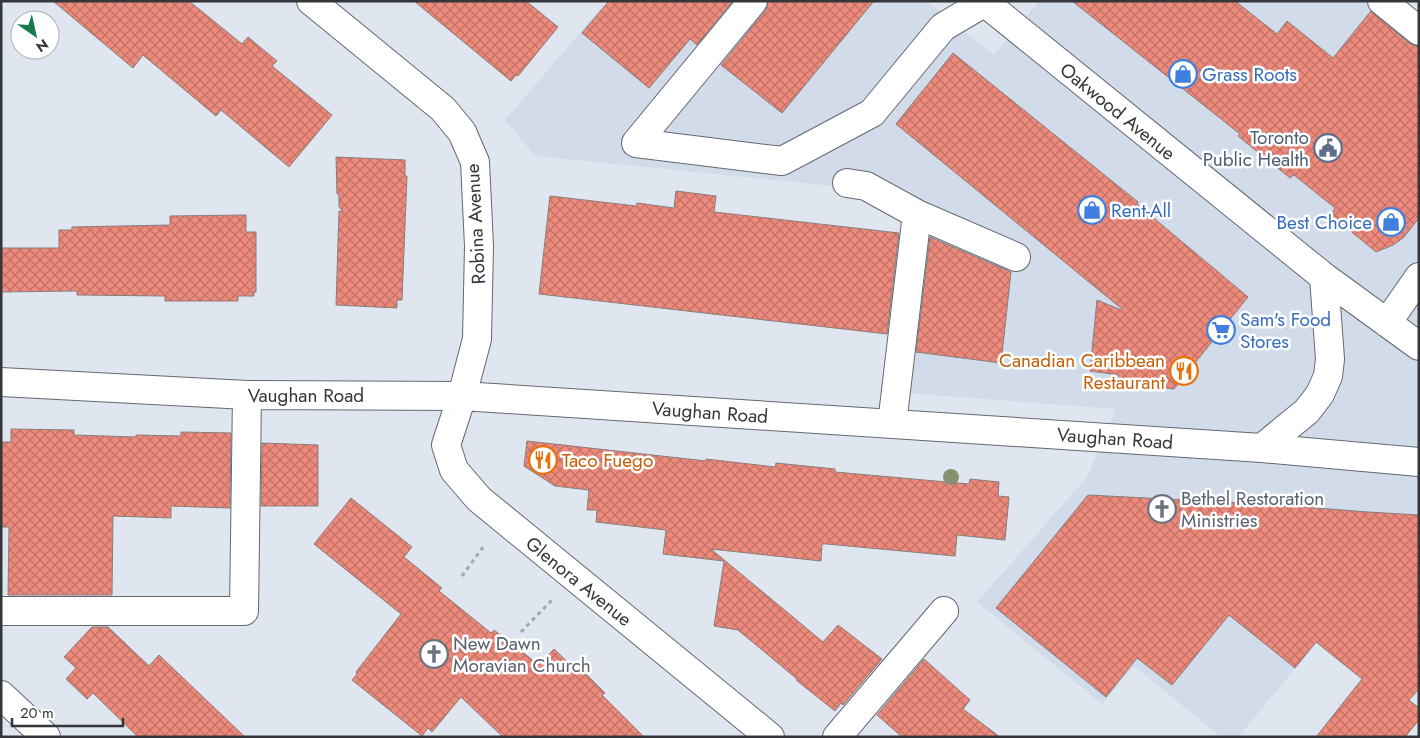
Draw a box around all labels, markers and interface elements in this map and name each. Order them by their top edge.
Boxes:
north arrow [10,10,60,60]
text: N [32,34,52,57]
street label: Oakwood Avenue [1054,56,1181,167]
shop icon: Grass Roots [1168,59,1198,89]
place label: Grass Roots [1202,61,1297,88]
place label: Toronto Public Health [1203,124,1309,173]
public building icon: Toronto Public Health [1313,133,1343,163]
street label: Robina Avenue [459,163,492,285]
shop icon: Rent-All [1077,195,1107,225]
place label: Rent-All [1111,197,1171,224]
shop icon: Best Choice [1376,207,1406,237]
place label: Best Choice [1277,209,1372,236]
place label: Sam's Food Stores [1240,306,1331,355]
supermarket icon: Sam's Food Stores [1206,315,1236,345]
place label: Canadian Caribbean Restaurant [999,347,1165,396]
restaurant icon: Canadian Caribbean Restaurant [1169,356,1199,386]
street label: Vaughan Road [248,382,364,409]
street label: Vaughan Road [651,395,769,430]
street label: Vaughan Road [1056,421,1174,456]
restaurant icon: Taco Fuego [528,445,558,475]
place label: Taco Fuego [562,447,653,474]
place label: Bethel Restoration Ministries [1181,485,1324,534]
church icon: Bethel Restoration Ministries [1147,494,1177,524]
street label: Glenora Avenue [520,530,638,633]
place label: New Dawn Moravian Church [453,630,591,679]
church icon: New Dawn Moravian Church [419,639,449,669]
scale bar [12,696,124,728]
text: 20 m [20,702,54,724]

